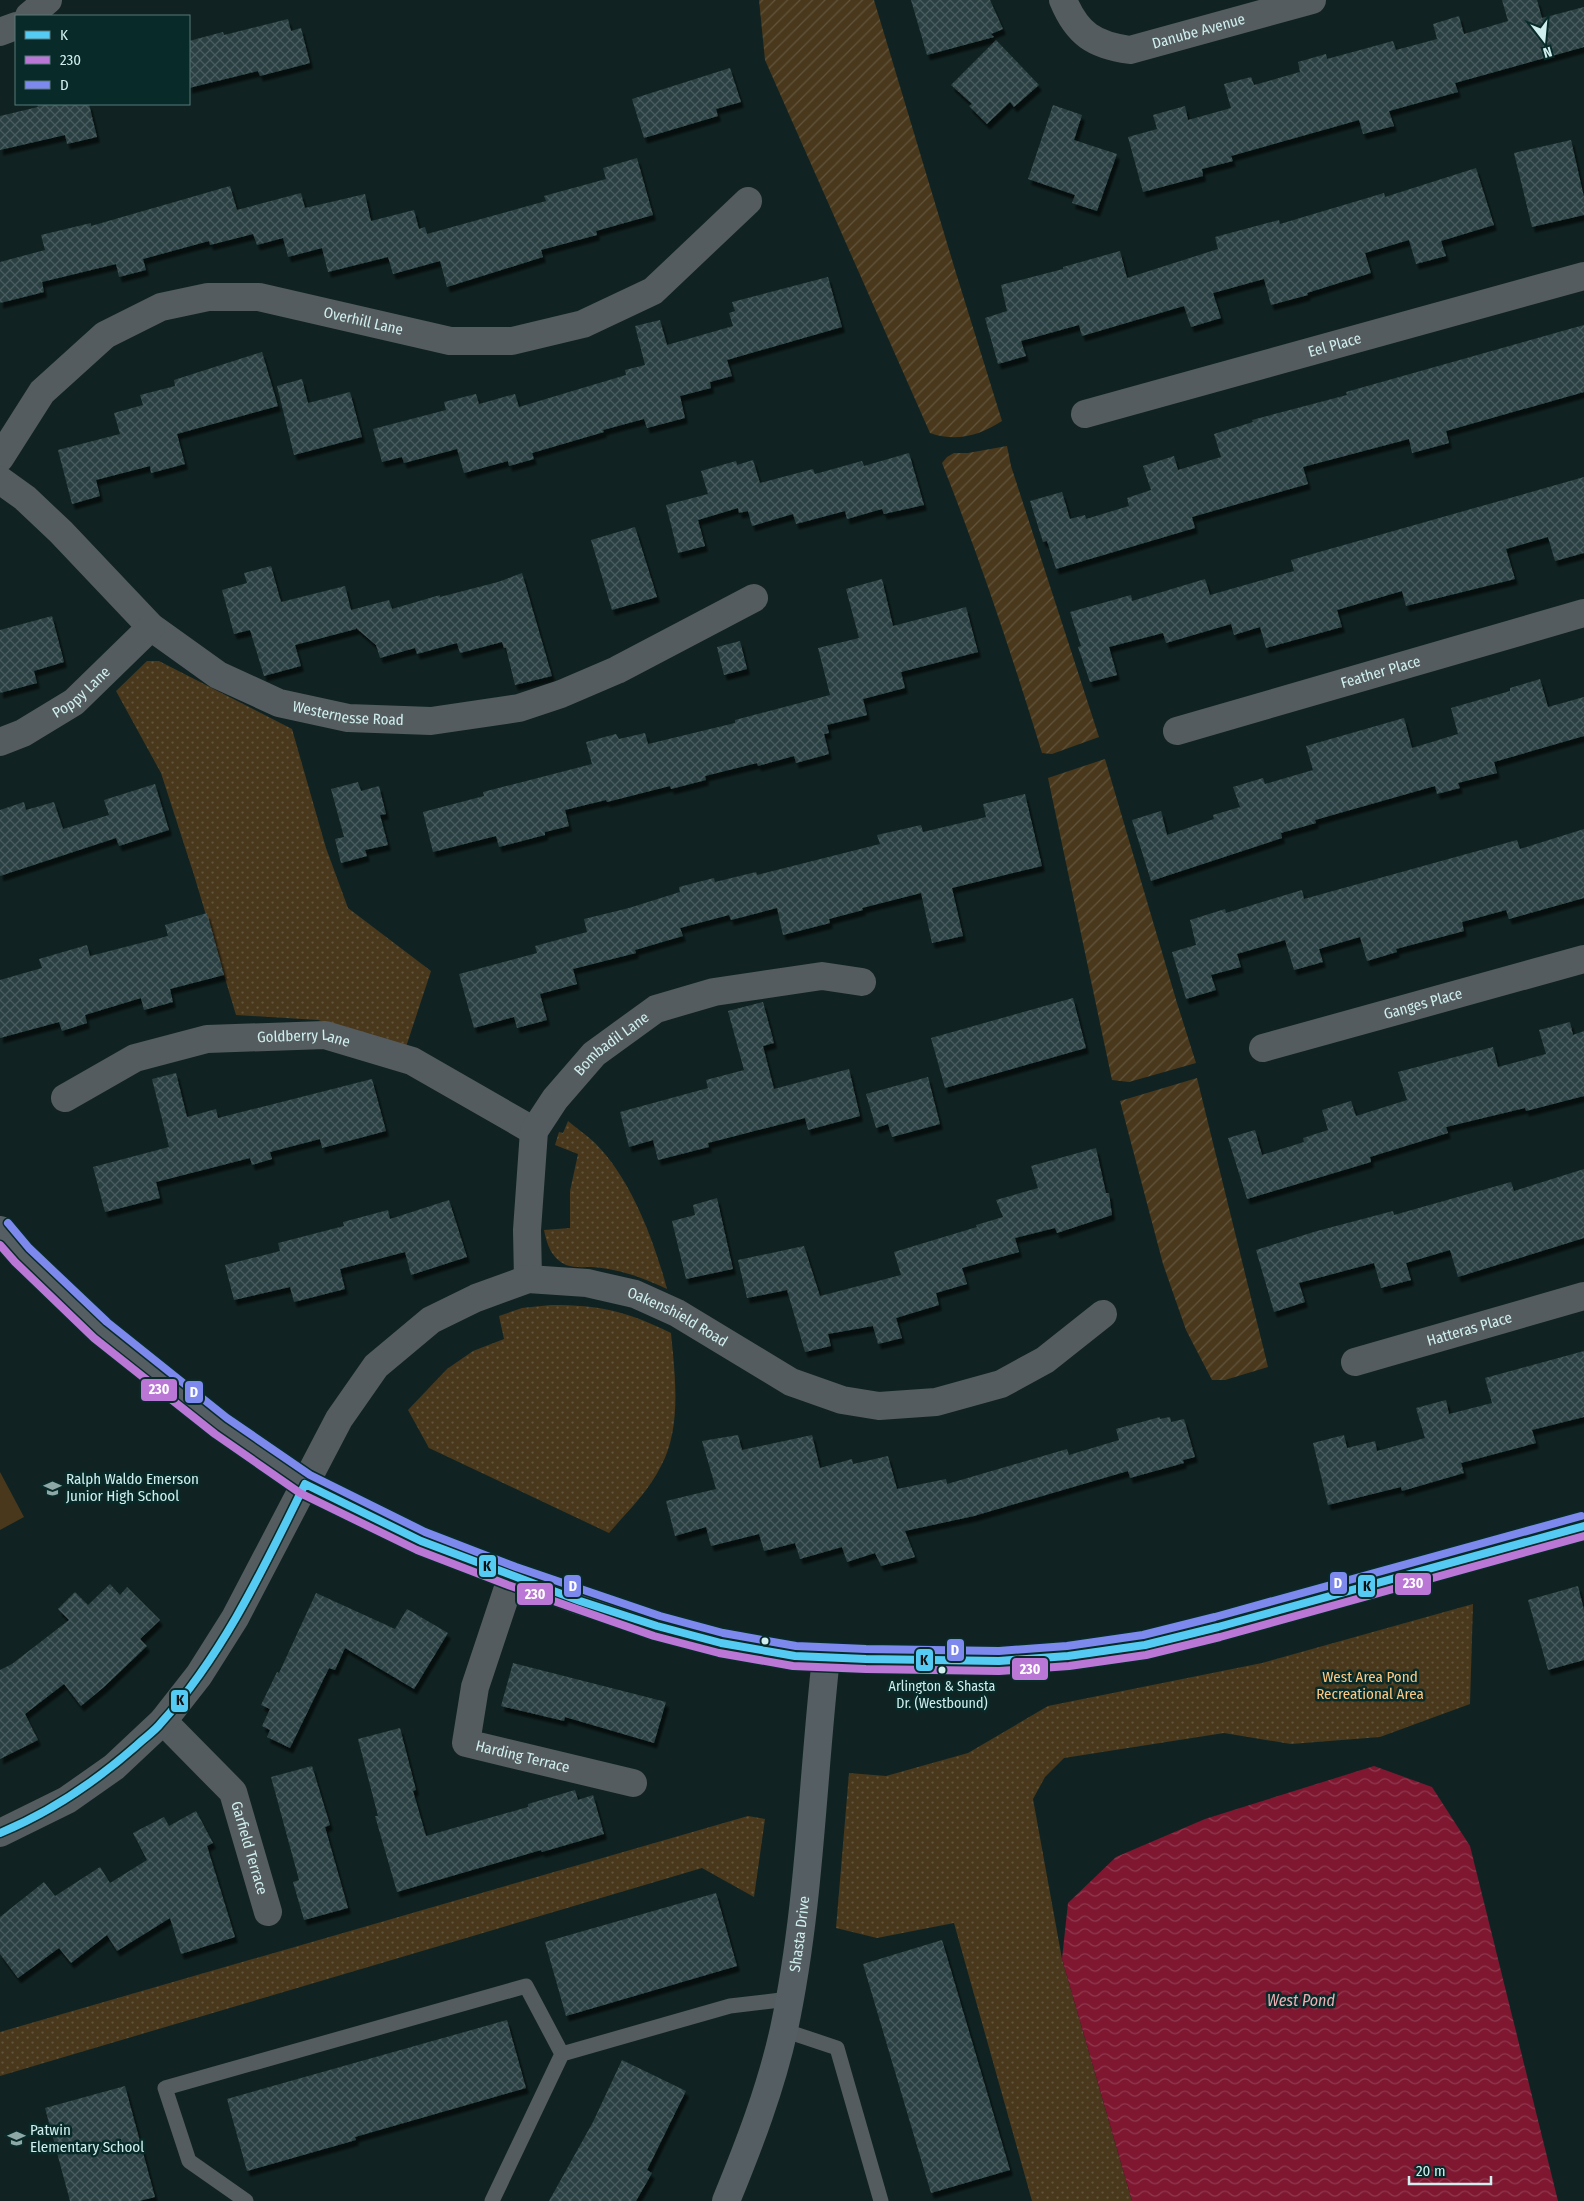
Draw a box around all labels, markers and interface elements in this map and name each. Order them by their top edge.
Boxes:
street label: Danube Avenue [1150,10,1247,53]
legend [15,15,190,105]
north arrow [1519,15,1569,65]
text: K [60,26,68,44]
text: N [1541,43,1554,61]
text: 230 [60,51,81,69]
text: D [60,76,69,94]
street label: Overhill Lane [322,303,405,339]
street label: Eel Place [1306,329,1363,361]
street label: Feather Place [1339,652,1423,692]
street label: Poppy Lane [49,663,114,722]
street label: Westernesse Road [291,697,404,729]
street label: Ganges Place [1382,984,1464,1023]
street label: Bombadil Lane [570,1008,652,1079]
street label: Goldberry Lane [257,1026,352,1051]
street label: Oakenshield Road [626,1284,731,1350]
street label: Hatteras Place [1425,1308,1514,1350]
line badge: 230 [140,1378,178,1402]
line badge: D [184,1380,204,1404]
text: 230 [148,1381,170,1398]
text: D [190,1384,198,1401]
place label: Ralph Waldo Emerson Junior High School [66,1470,199,1505]
school or university icon: Ralph Waldo Emerson Junior High School [42,1478,62,1498]
line badge: K [478,1554,497,1578]
text: K [483,1558,492,1575]
line badge: D [1329,1571,1348,1595]
line badge: 230 [1394,1572,1432,1596]
line badge: D [563,1574,582,1598]
line badge: K [1357,1574,1376,1598]
text: D [1334,1575,1342,1592]
text: 230 [1402,1575,1424,1592]
text: D [569,1578,577,1595]
text: K [1363,1578,1372,1595]
line badge: 230 [516,1582,554,1606]
text: 230 [524,1586,546,1603]
unlabelled marker [760,1636,770,1646]
line badge: D [946,1638,965,1662]
text: D [951,1642,959,1659]
line badge: K [915,1648,934,1672]
text: K [920,1652,929,1669]
line badge: 230 [1011,1657,1049,1681]
text: 230 [1019,1661,1041,1678]
marker: Arlington & Shasta Dr. (Westbound) [937,1665,947,1675]
park label: West Area Pond Recreational Area [1316,1668,1424,1703]
place label: Arlington & Shasta Dr. (Westbound) [889,1678,996,1712]
line badge: K [170,1689,189,1713]
text: K [176,1692,185,1709]
street label: Harding Terrace [474,1737,572,1777]
street label: Garfield Terrace [227,1799,271,1897]
street label: Shasta Drive [786,1895,813,1973]
water label: West Pond [1267,1991,1335,2010]
place label: Patwin Elementary School [30,2121,144,2156]
school or university icon: Patwin Elementary School [6,2129,26,2149]
scale bar [1409,2154,1492,2186]
text: 20 m [1416,2162,1446,2180]

